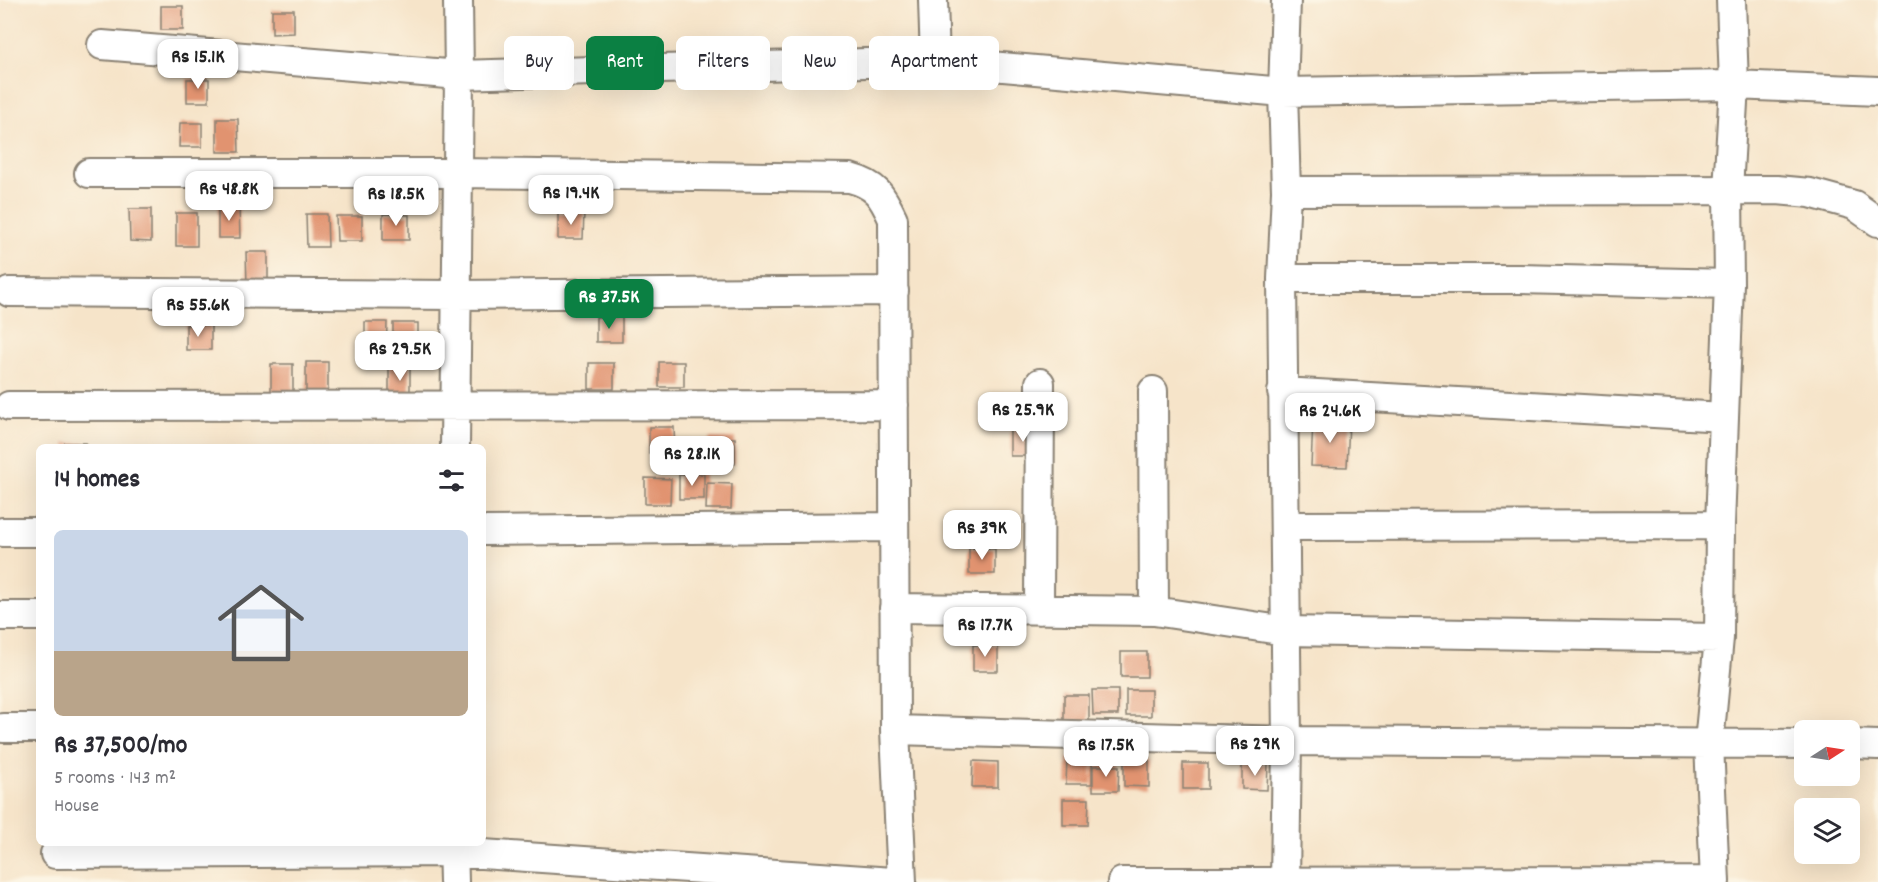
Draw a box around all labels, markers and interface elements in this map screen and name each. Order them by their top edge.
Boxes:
chip: Buy [504,36,574,90]
chip: Rent [586,36,664,90]
chip: Filters [676,36,770,90]
chip: New [782,36,857,90]
chip: Apartment [869,36,999,90]
pin: Rs 15.1K [136,39,260,90]
text: Rs 15.1K [171,44,225,72]
pin: Rs 48.8K [167,171,291,222]
pin: Rs 19.4K [509,175,633,226]
text: Rs 48.8K [199,176,259,204]
pin: Rs 18.5K [334,176,458,227]
text: Rs 19.4K [542,180,600,208]
text: Rs 18.5K [368,181,424,209]
pin: Rs 37.5K [547,279,671,330]
text: Rs 37.5K [578,284,640,312]
pin: Rs 55.6K [136,287,260,338]
text: Rs 55.6K [166,292,230,320]
pin: Rs 29.5K [338,331,462,382]
text: Rs 29.5K [369,336,431,364]
pin: Rs 25.9K [961,392,1085,443]
pin: Rs 24.6K [1268,393,1392,444]
text: Rs 25.9K [992,397,1054,425]
text: Rs 24.6K [1299,398,1361,426]
pin: Rs 28.1K [630,436,754,487]
text: Rs 28.1K [664,441,720,469]
text: 14 homes [54,462,140,499]
icon: filters [435,464,468,497]
pin: Rs 39K [933,510,1031,561]
text: Rs 39K [957,515,1007,543]
icon: home [207,569,315,677]
pin: Rs 17.7K [923,607,1047,658]
text: Rs 17.7K [958,612,1013,640]
north arrow [1794,720,1860,786]
map controls [1794,720,1860,864]
pin: Rs 29K [1206,726,1304,777]
pin: Rs 17.5K [1044,727,1168,778]
text: Rs 37,500/mo [54,728,187,765]
text: Rs 29K [1230,731,1280,759]
text: Rs 17.5K [1078,732,1134,760]
text: 5 rooms · 143 m² [54,765,176,793]
text: House [54,793,99,821]
button: layers [1794,798,1860,864]

